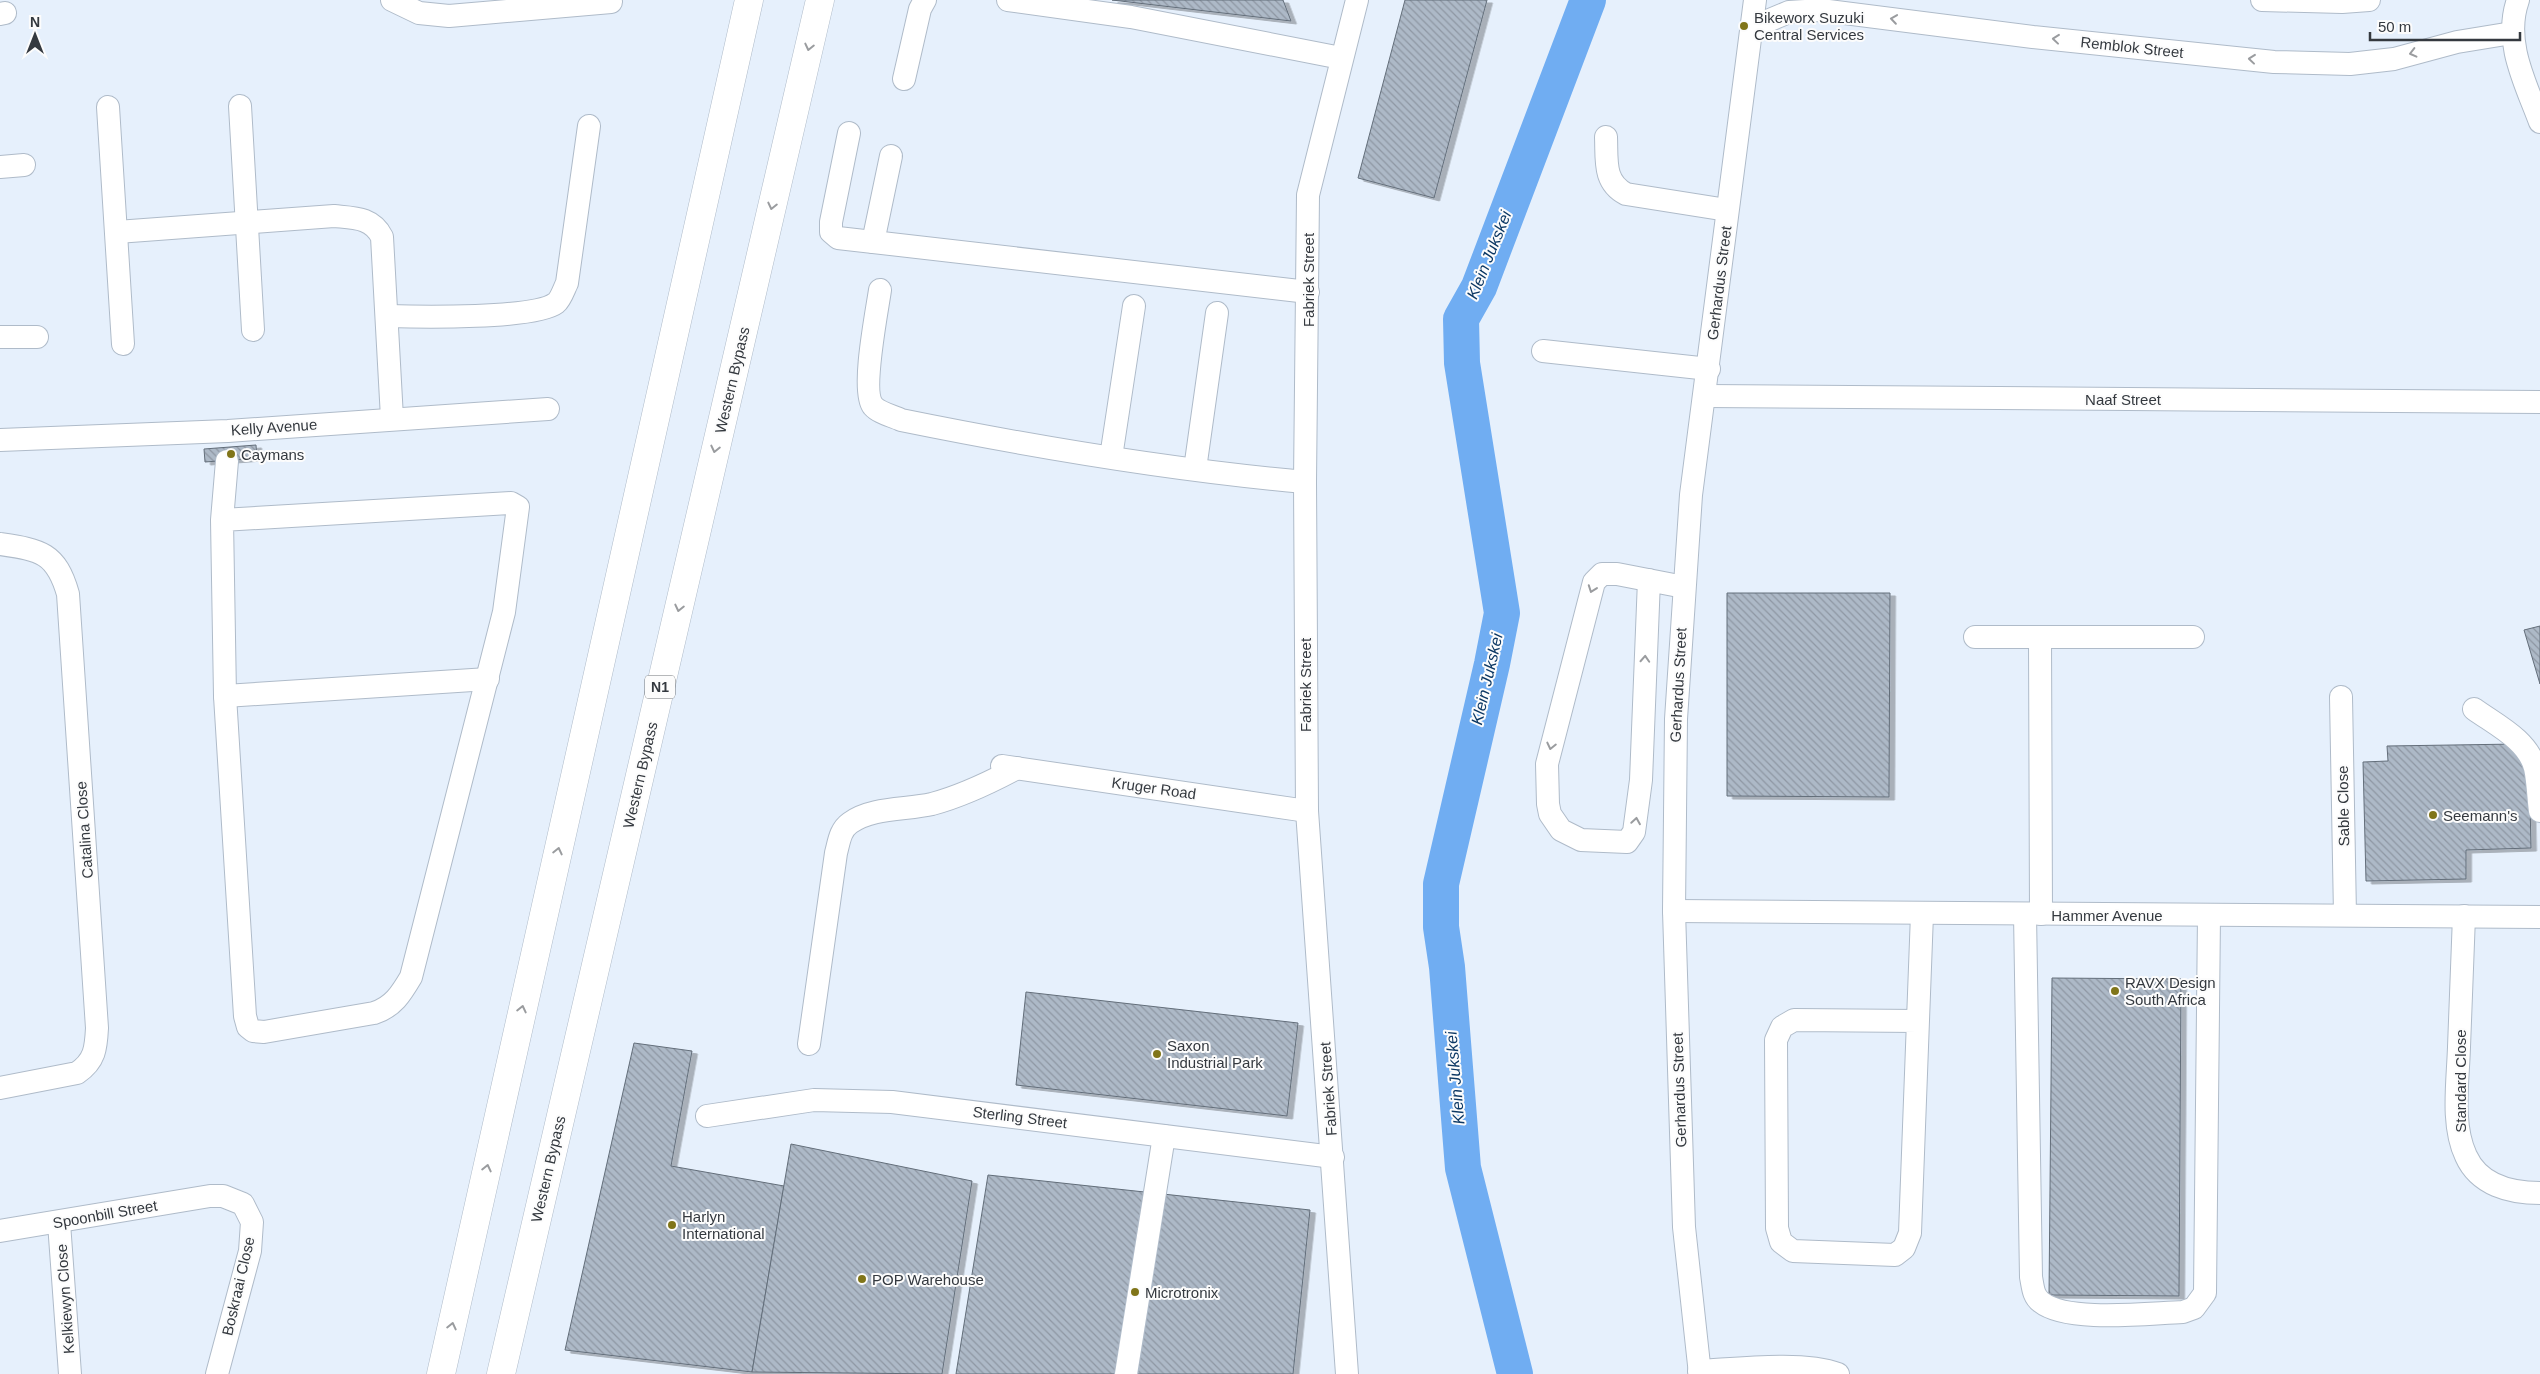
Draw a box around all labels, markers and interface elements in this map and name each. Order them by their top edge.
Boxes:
place label: Bikeworx Suzuki Central Services [1754,9,1864,43]
north arrow [10,10,60,60]
scale bar [2370,10,2520,42]
text: N [30,14,40,30]
one-way arrow [1890,14,1898,25]
text: 50 m [2378,18,2411,35]
marker: Bikeworx Suzuki Central Services [1738,20,1750,32]
street label: Remblok Street [2080,33,2185,61]
one-way arrow [2051,34,2059,45]
one-way arrow [804,43,815,52]
one-way arrow [2410,48,2418,58]
one-way arrow [2248,54,2256,65]
one-way arrow [767,201,778,210]
water label: Klein Jukskei [1464,208,1515,301]
street label: Gerhardus Street [1704,224,1735,341]
street label: Fabriek Street [1300,232,1317,327]
street label: Western Bypass [711,325,753,435]
street label: Naaf Street [2085,391,2162,408]
street label: Kelly Avenue [230,416,318,438]
one-way arrow [711,445,721,454]
place label: Caymans [241,446,304,463]
marker: Caymans [225,448,237,460]
one-way arrow [1588,584,1598,593]
one-way arrow [674,603,685,612]
street label: Gerhardus Street [1667,626,1690,743]
water label: Klein Jukskei [1468,631,1506,726]
street label: Fabriek Street [1297,637,1314,732]
one-way arrow [1639,655,1650,663]
road number: N1 [645,676,675,699]
street label: Western Bypass [619,720,661,830]
one-way arrow [1546,742,1557,751]
street label: Sable Close [2334,765,2352,847]
street label: Kruger Road [1111,774,1197,802]
street label: Catalina Close [72,781,96,879]
place label: Seemann's [2443,807,2518,824]
marker: Seemann's [2427,809,2439,821]
one-way arrow [1631,817,1641,825]
one-way arrow [552,846,563,855]
street label: Hammer Avenue [2051,907,2163,924]
place label: RAVX Design South Africa [2125,974,2216,1008]
marker: RAVX Design South Africa [2109,985,2121,997]
one-way arrow [516,1005,527,1014]
street label: Standard Close [2452,1029,2469,1133]
water label: Klein Jukskei [1442,1030,1468,1125]
street label: Gerhardus Street [1668,1031,1690,1148]
place label: Saxon Industrial Park [1167,1037,1263,1071]
street label: Fabriek Street [1316,1041,1340,1137]
marker: Saxon Industrial Park [1151,1048,1163,1060]
street label: Sterling Street [972,1103,1069,1131]
street label: Western Bypass [527,1114,569,1224]
one-way arrow [481,1163,492,1172]
street label: Spoonbill Street [51,1196,159,1232]
place label: Harlyn International [682,1208,765,1242]
marker: Harlyn International [666,1219,678,1231]
street label: Boskraai Close [218,1235,258,1337]
street label: Kelkiewyn Close [53,1244,77,1354]
place label: POP Warehouse [872,1271,984,1288]
marker: POP Warehouse [856,1273,868,1285]
place label: Microtronix [1145,1284,1219,1301]
marker: Microtronix [1129,1286,1141,1298]
one-way arrow [446,1322,456,1331]

